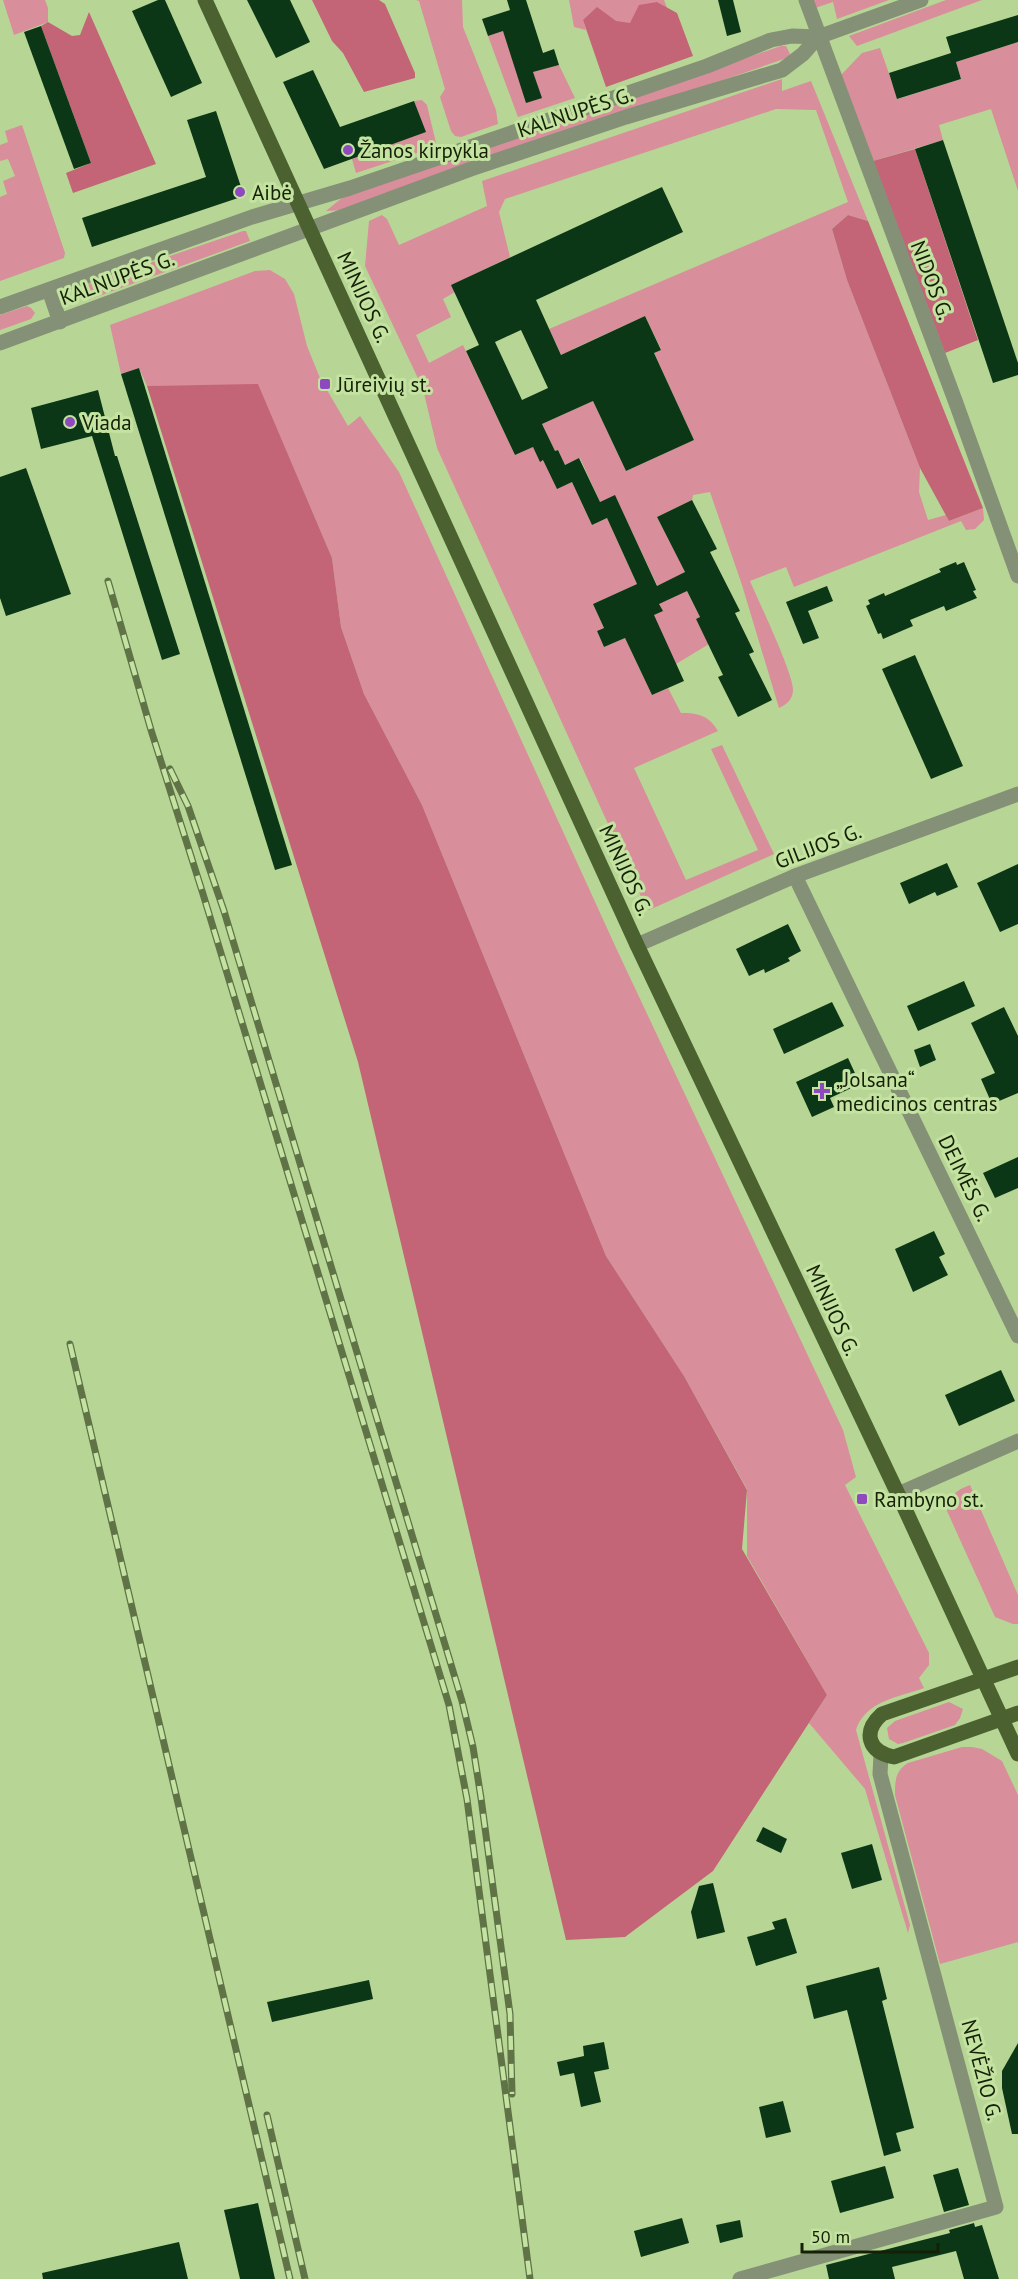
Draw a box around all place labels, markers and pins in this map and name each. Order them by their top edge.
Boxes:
place label: Žanos kirpykla [360,137,489,164]
marker: Žanos kirpykla [341,143,355,157]
place label: Aibė [252,179,292,206]
marker: Aibė [233,185,247,199]
place label: Jūreivių st. [336,371,431,398]
marker: Jūreivių st. [318,377,332,391]
place label: Viada [81,409,132,436]
marker: Viada [63,415,77,429]
place label: „Jolsana“ medicinos centras [836,1066,998,1117]
marker: „Jolsana“ medicinos centras [813,1082,831,1100]
place label: Rambyno st. [874,1486,984,1513]
marker: Rambyno st. [855,1492,869,1506]

